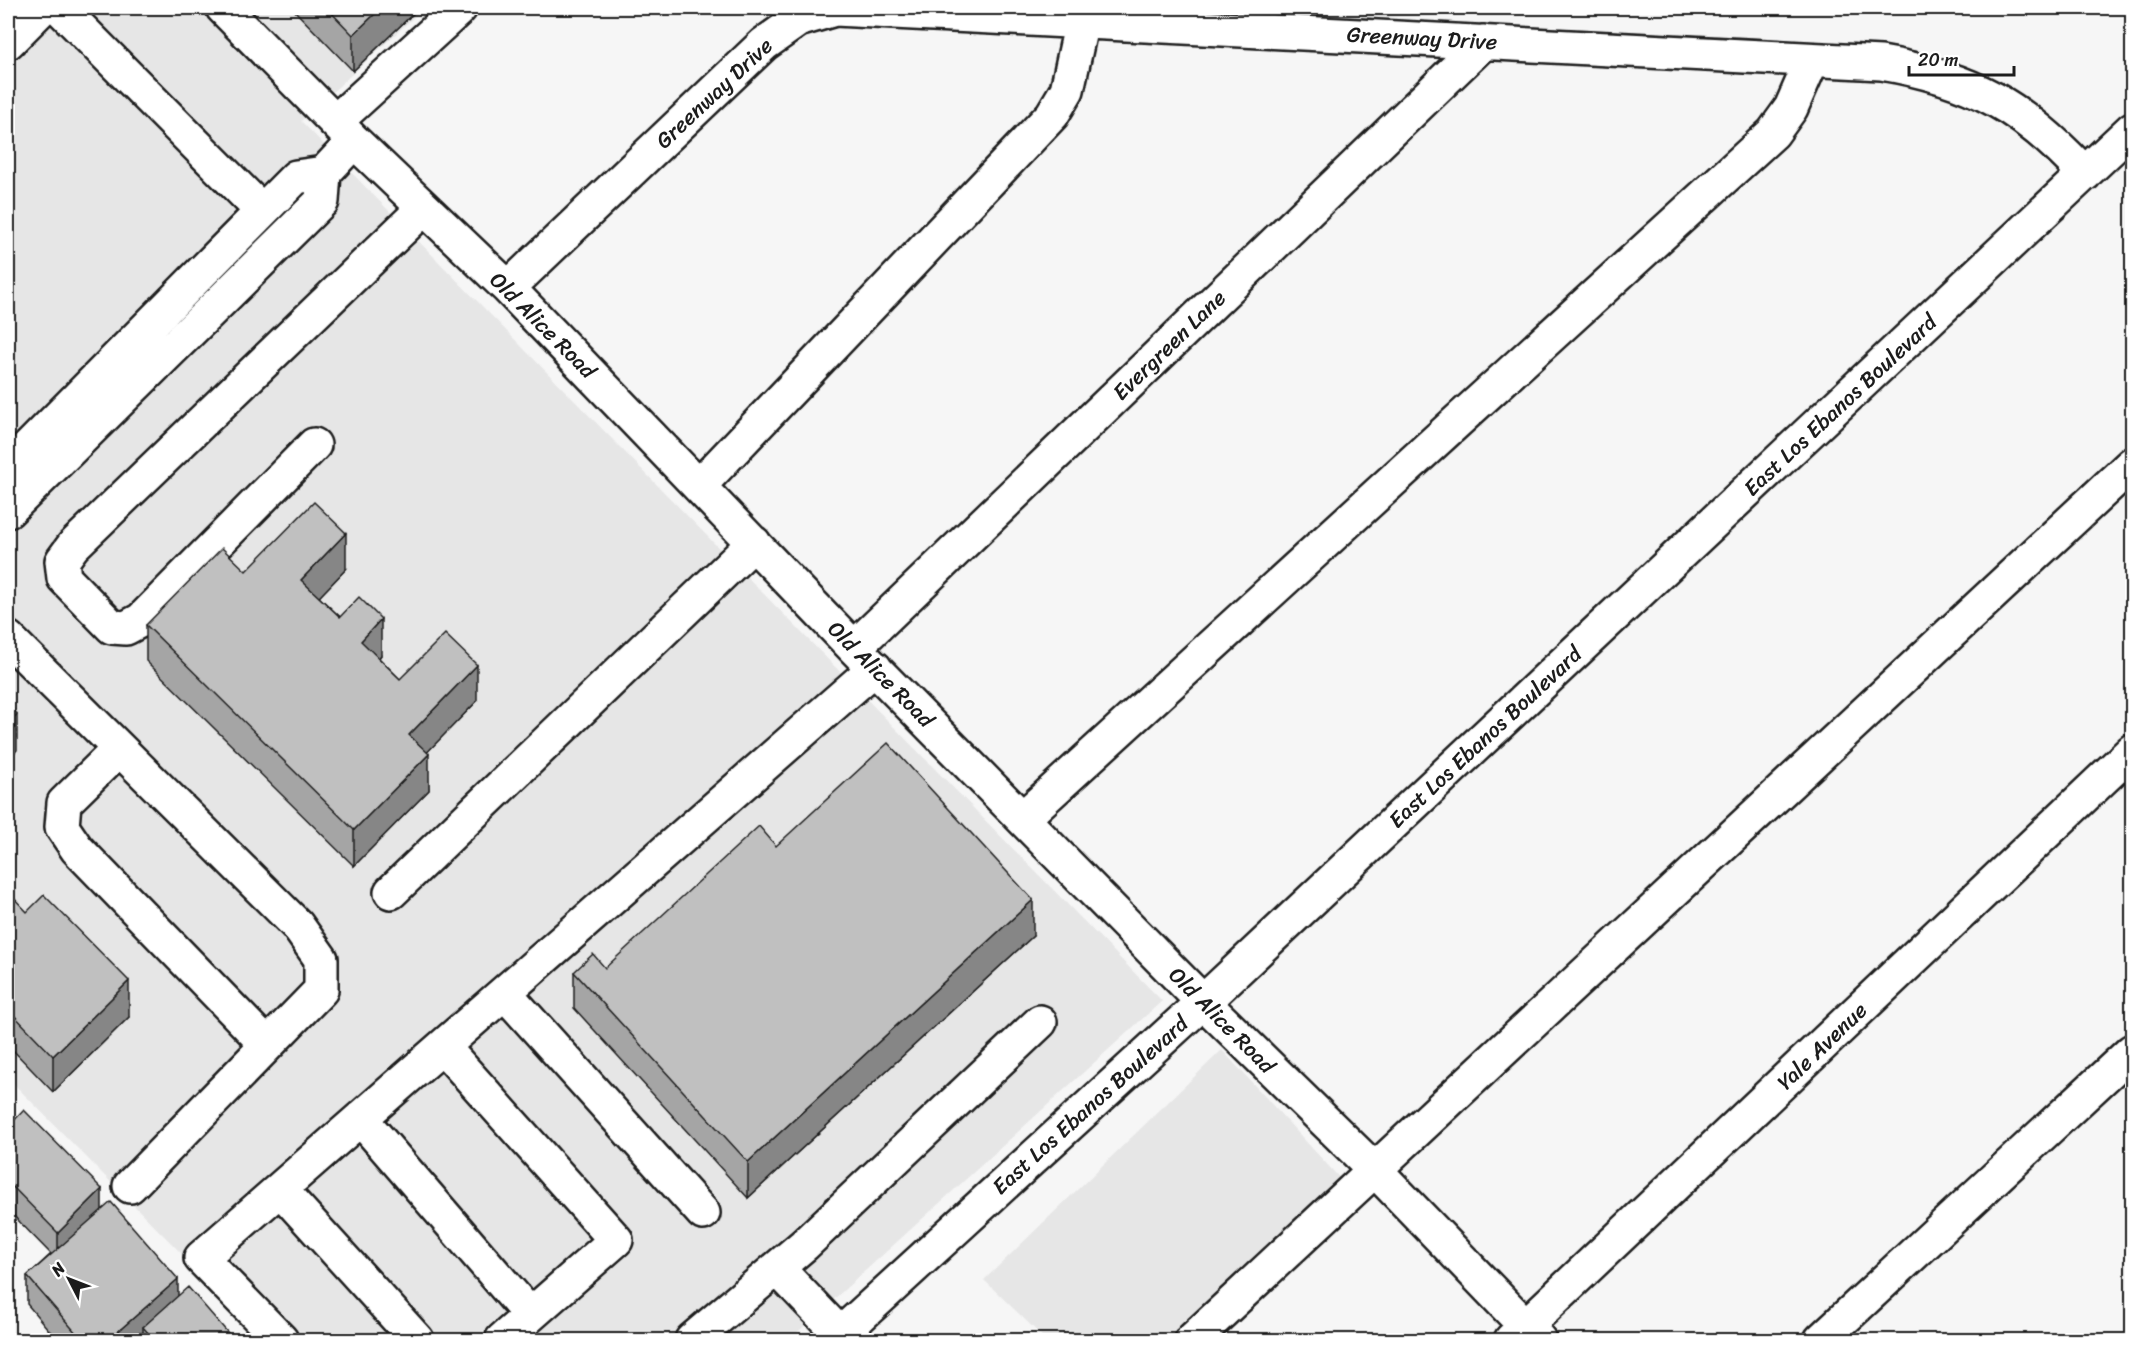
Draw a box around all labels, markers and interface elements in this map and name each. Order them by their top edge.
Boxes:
street label: Greenway Drive [1346,15,1498,61]
street label: Greenway Drive [646,27,782,159]
scale bar [1909,39,2014,77]
text: 20 m [1918,44,1958,76]
street label: Old Alice Road [480,262,607,389]
street label: Evergreen Lane [1103,280,1235,410]
street label: East Los Ebanos Boulevard [1734,303,1947,506]
street label: Old Alice Road [818,611,945,738]
street label: East Los Ebanos Boulevard [1379,635,1592,838]
street label: Old Alice Road [1159,957,1286,1084]
street label: Yale Avenue [1767,992,1877,1100]
street label: East Los Ebanos Boulevard [982,1005,1199,1205]
north arrow [39,1249,99,1309]
text: N [43,1255,73,1284]

